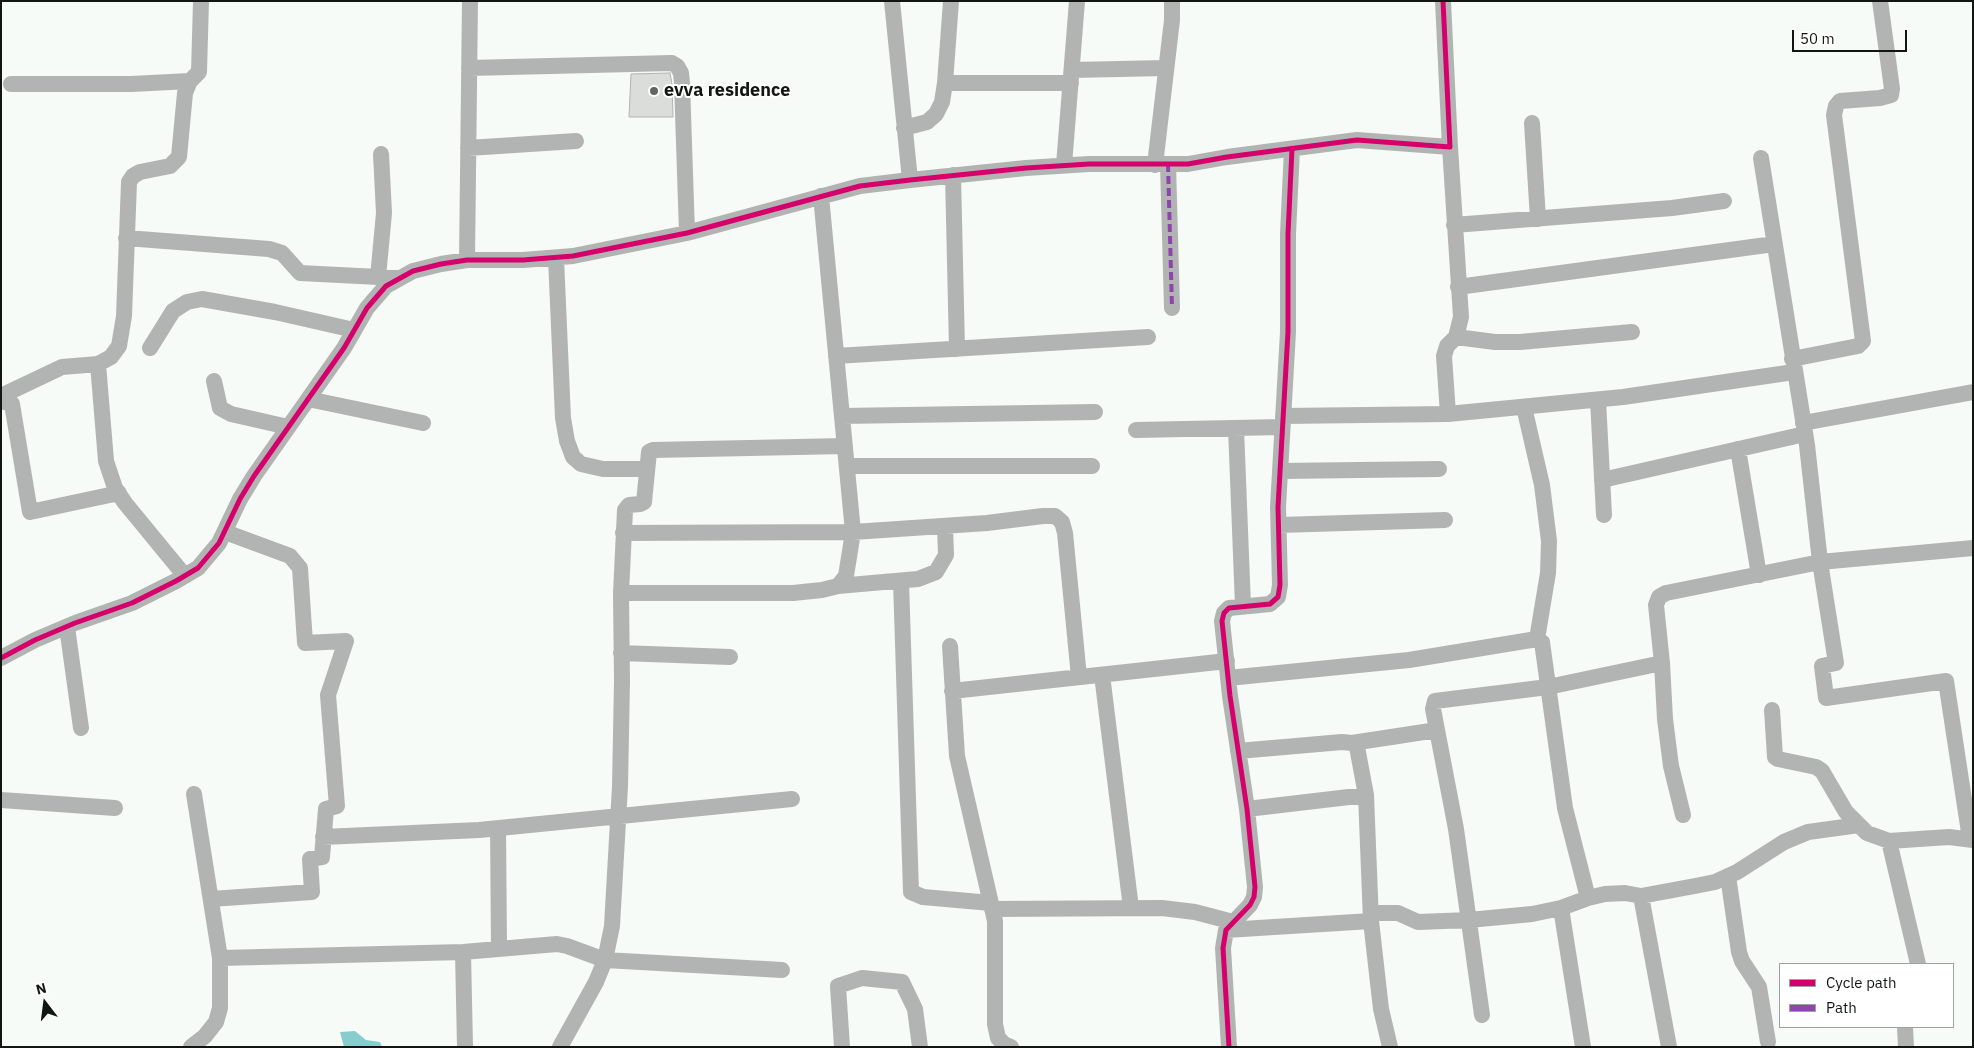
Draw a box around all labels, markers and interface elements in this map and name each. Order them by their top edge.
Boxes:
scale bar [1794,20,1909,52]
text: 50 m [1800,29,1835,48]
place label: evva residence [664,80,790,102]
marker: evva residence [648,85,660,97]
legend [1779,963,1954,1028]
text: Cycle path [1826,973,1897,992]
north arrow [20,978,70,1028]
text: N [34,979,48,999]
text: Path [1826,998,1857,1017]

